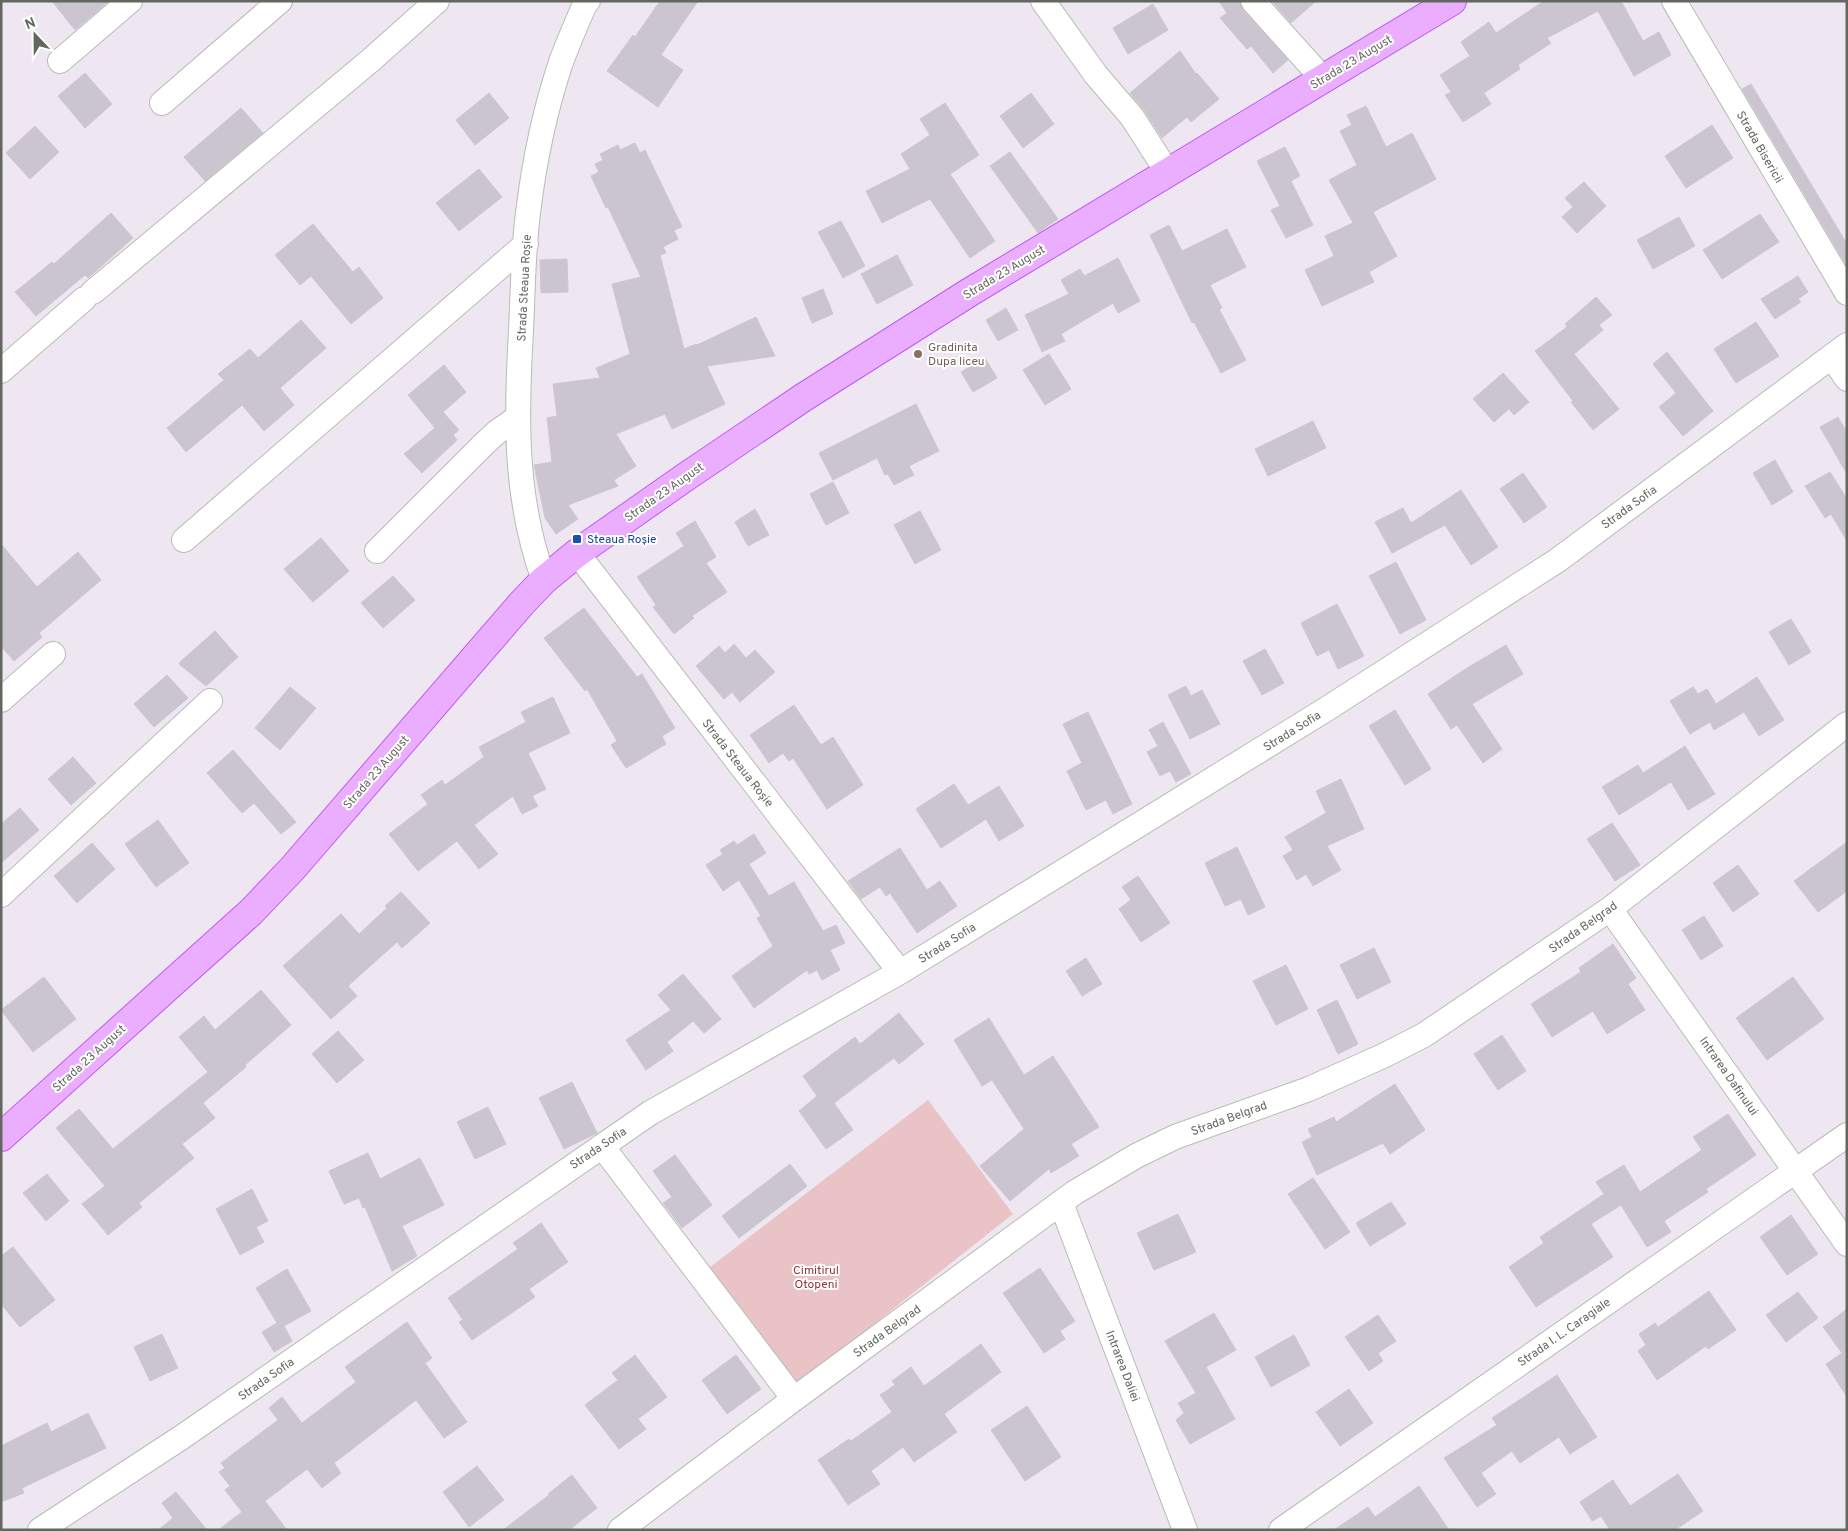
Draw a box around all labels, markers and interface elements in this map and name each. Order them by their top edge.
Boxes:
north arrow [10,10,60,60]
text: N [23,15,39,34]
street label: Strada 23 August [1307,32,1396,94]
street label: Strada Bisericii [1732,109,1786,186]
street label: Strada Steaua Roșie [514,234,536,342]
street label: Strada 23 August [960,242,1049,304]
place label: Gradinita Dupa liceu [928,340,985,370]
marker: Gradinita Dupa liceu [912,348,924,360]
street label: Strada 23 August [622,460,707,526]
street label: Strada Sofia [1599,482,1661,533]
place label: Steaua Roșie [587,532,657,548]
marker: Steaua Roșie [571,533,583,545]
street label: Strada Sofia [1261,708,1324,756]
street label: Strada Steaua Roșie [698,716,777,811]
street label: Strada 23 August [340,732,413,813]
street label: Strada Belgrad [1546,898,1621,957]
street label: Strada Sofia [916,920,979,968]
street label: Strada 23 August [50,1022,130,1096]
street label: Intrarea Dafinului [1695,1034,1761,1119]
street label: Strada Belgrad [1189,1098,1270,1140]
street label: Strada Sofia [567,1124,630,1174]
park label: Cimitirul Otopeni [793,1263,839,1293]
street label: Strada I. L. Caragiale [1515,1295,1614,1371]
street label: Strada Belgrad [851,1302,925,1362]
street label: Intrarea Daliei [1101,1329,1143,1404]
street label: Strada Sofia [235,1355,298,1405]

